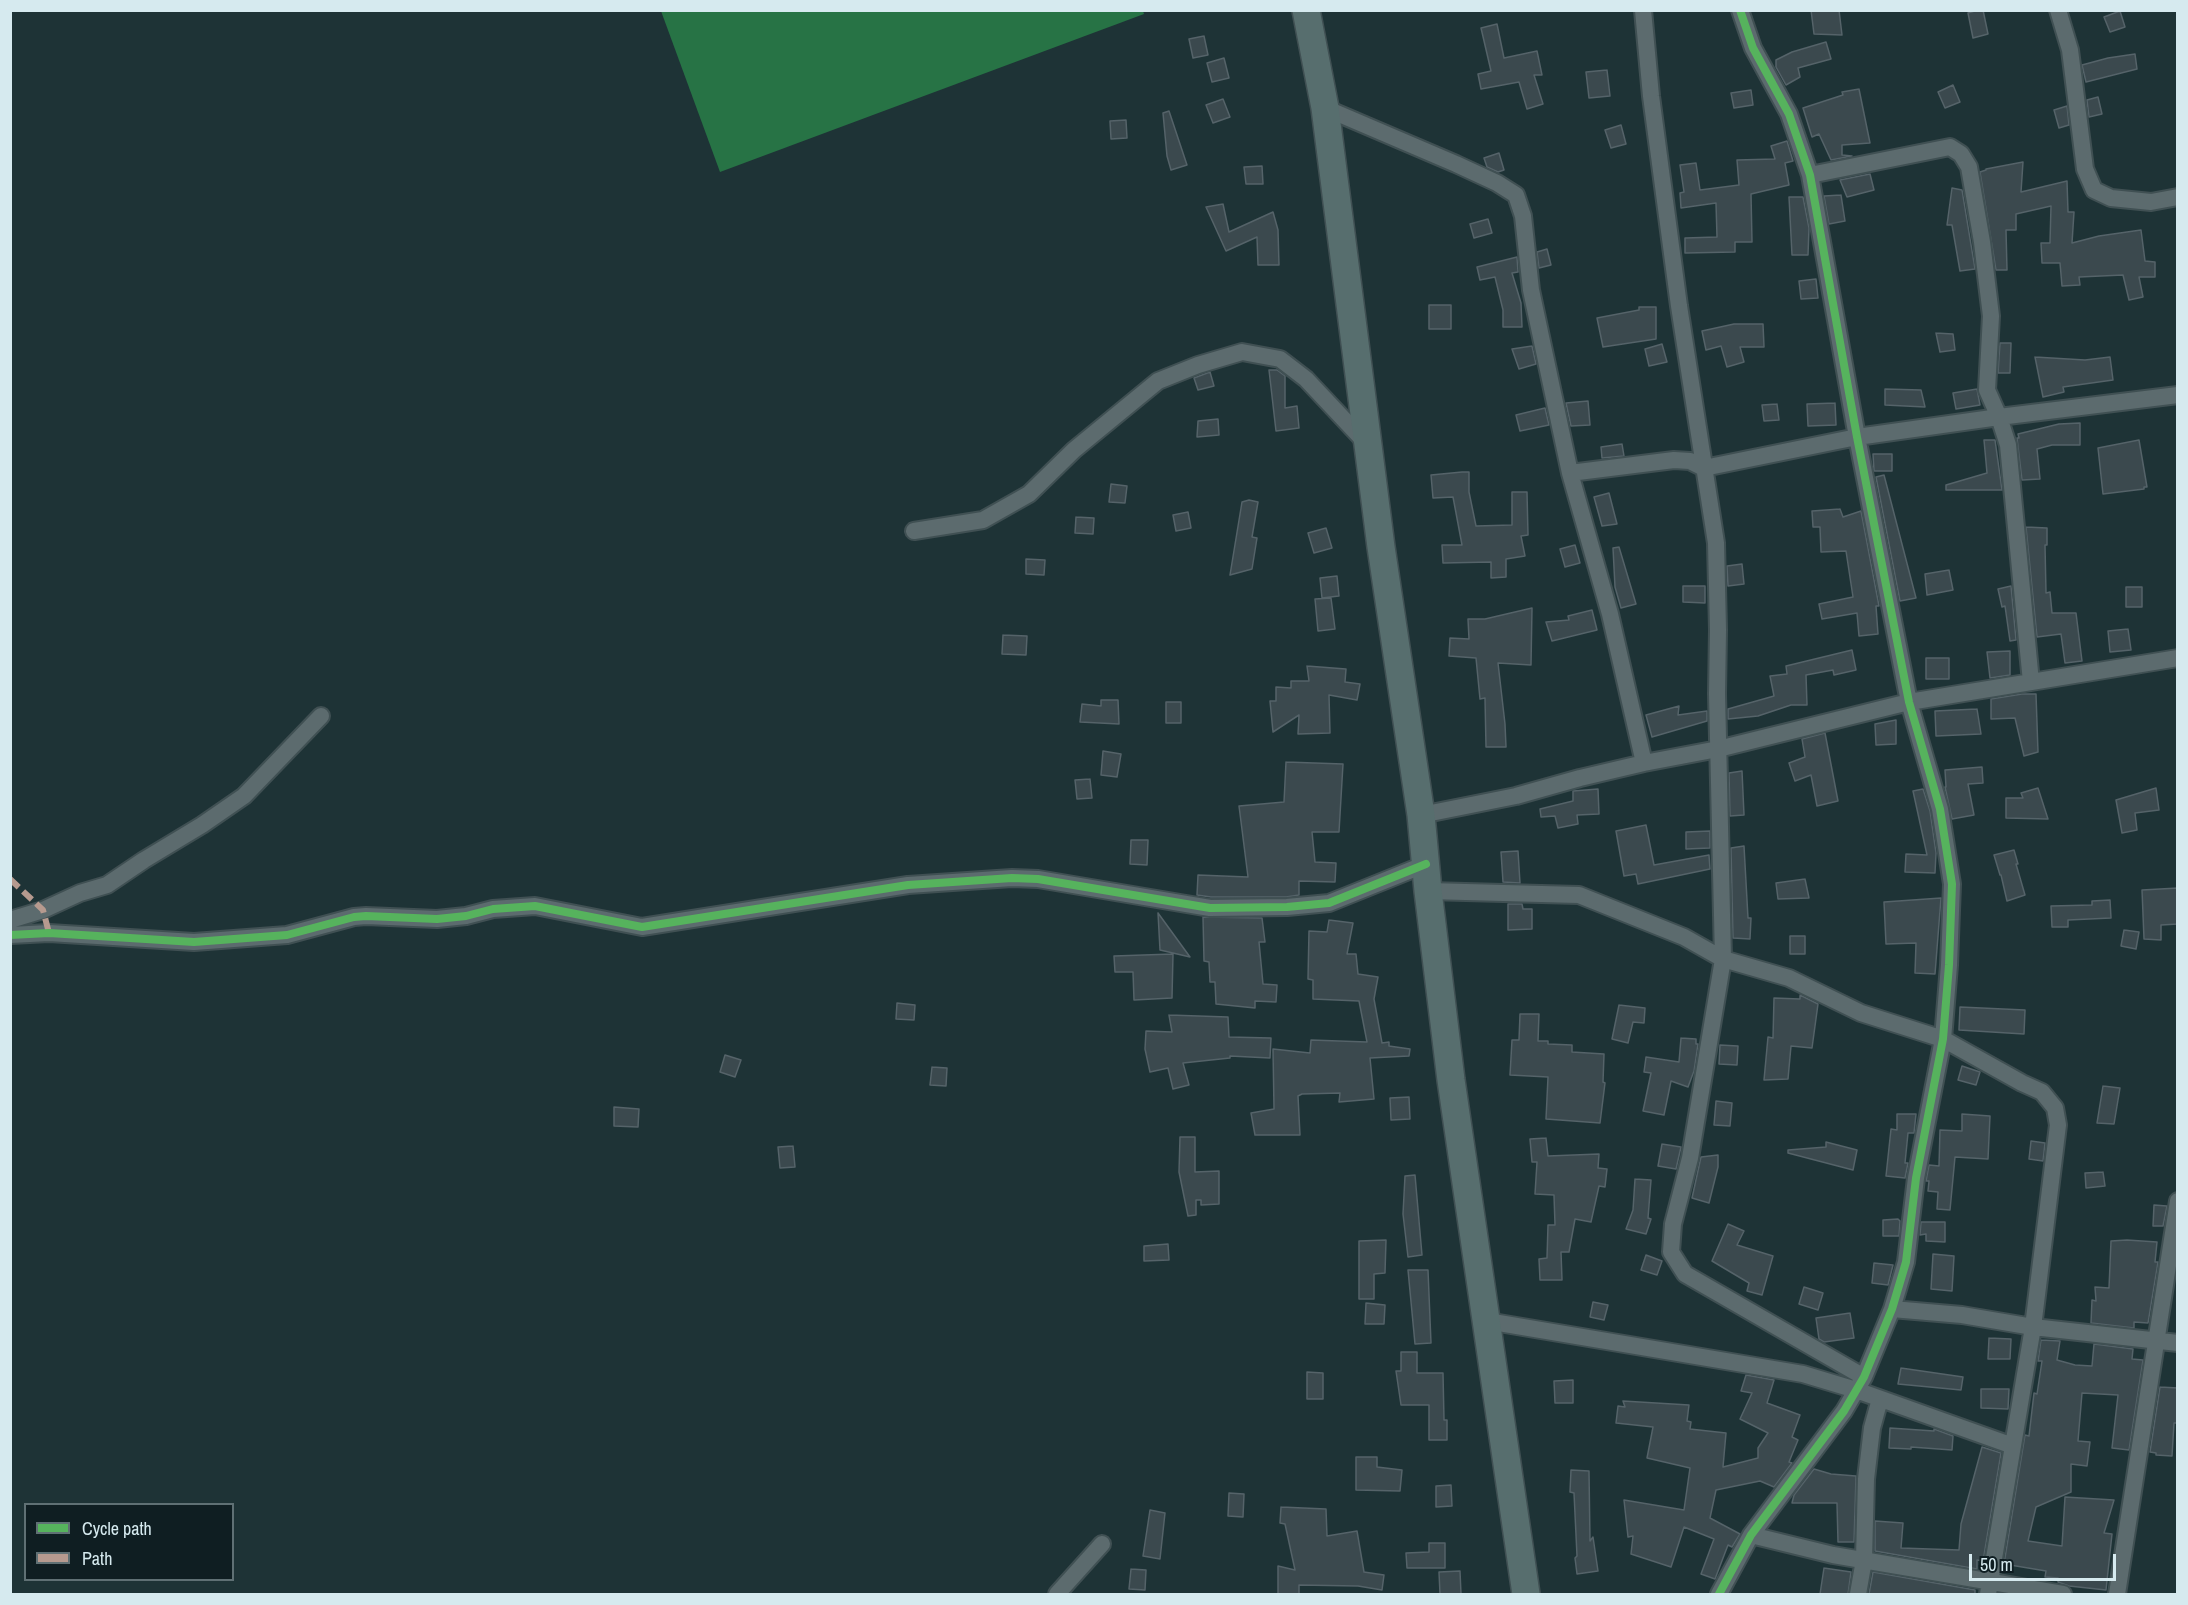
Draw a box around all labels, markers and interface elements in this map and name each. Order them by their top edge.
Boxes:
legend [24,1503,234,1581]
text: Cycle path [82,1516,152,1541]
scale bar [1972,1542,2119,1580]
text: Path [82,1546,112,1571]
text: 50 m [1980,1552,2013,1577]

